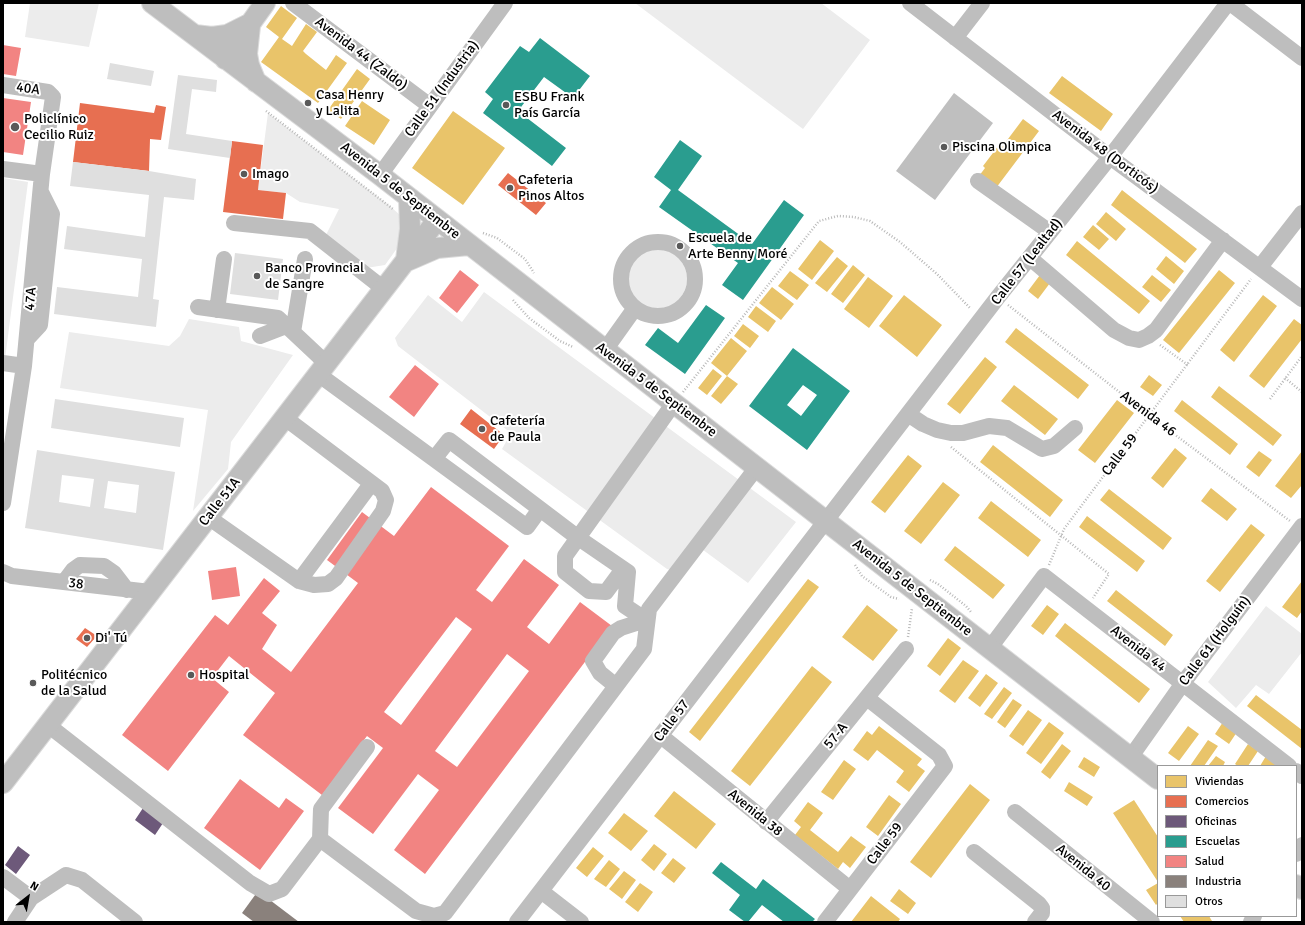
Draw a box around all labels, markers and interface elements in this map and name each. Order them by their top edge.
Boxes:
street label: Avenida 44 (Zaldo) [311,14,411,94]
street label: Calle 51 (Industria) [401,38,483,140]
street label: 40A [15,79,41,99]
place label: Casa Henry y Lalita [316,87,384,120]
place label: ESBU Frank País García [514,89,584,122]
marker: Casa Henry y Lalita [303,98,313,108]
marker: ESBU Frank País García [501,100,511,110]
street label: Avenida 48 (Dorticós) [1049,107,1161,197]
place label: Policlínico Cecilio Ruiz [24,111,94,144]
marker: Policlínico Cecilio Ruiz [9,121,21,133]
street label: Avenida 5 de Septiembre [337,139,463,243]
place label: Piscina Olimpica [952,139,1051,155]
marker: Piscina Olimpica [939,142,949,152]
place label: Imago [252,166,289,182]
marker: Imago [239,169,249,179]
place label: Cafeteria Pinos Altos [518,172,584,204]
marker: Cafeteria Pinos Altos [505,183,515,193]
street label: Calle 57 (Lealtad) [988,215,1066,309]
place label: Escuela de Arte Benny Moré [688,230,787,262]
marker: Escuela de Arte Benny Moré [675,241,685,251]
place label: Banco Provincial de Sangre [265,260,364,292]
marker: Banco Provincial de Sangre [252,271,262,281]
street label: 47A [22,286,40,312]
street label: Avenida 5 de Septiembre [592,339,720,441]
street label: Avenida 46 [1117,388,1179,440]
place label: Cafetería de Paula [490,413,545,446]
marker: Cafetería de Paula [477,424,487,434]
street label: Calle 59 [1099,431,1141,479]
street label: Calle 51A [196,474,244,530]
street label: Avenida 5 de Septiembre [849,536,975,640]
street label: 38 [67,575,85,593]
street label: Calle 61 (Holguín) [1176,593,1254,689]
street label: Avenida 44 [1107,622,1169,676]
place label: Di' Tú [95,630,127,646]
marker: Di' Tú [82,633,92,643]
place label: Politécnico de la Salud [41,667,107,700]
place label: Hospital [199,667,249,683]
marker: Hospital [186,670,196,680]
marker: Politécnico de la Salud [28,678,38,688]
street label: Calle 57 [651,697,693,745]
street label: 57-A [820,720,852,752]
legend [1157,765,1297,917]
text: Viviendas [1195,774,1244,789]
street label: Avenida 38 [724,786,786,840]
text: Comercios [1195,794,1249,809]
text: Oficinas [1195,814,1237,829]
street label: Calle 59 [864,820,906,868]
text: Escuelas [1195,834,1240,849]
street label: Avenida 40 [1052,841,1114,895]
text: Salud [1195,854,1224,869]
text: Industria [1195,874,1241,889]
north arrow [8,877,48,917]
text: N [28,879,41,894]
text: Otros [1195,894,1223,909]

